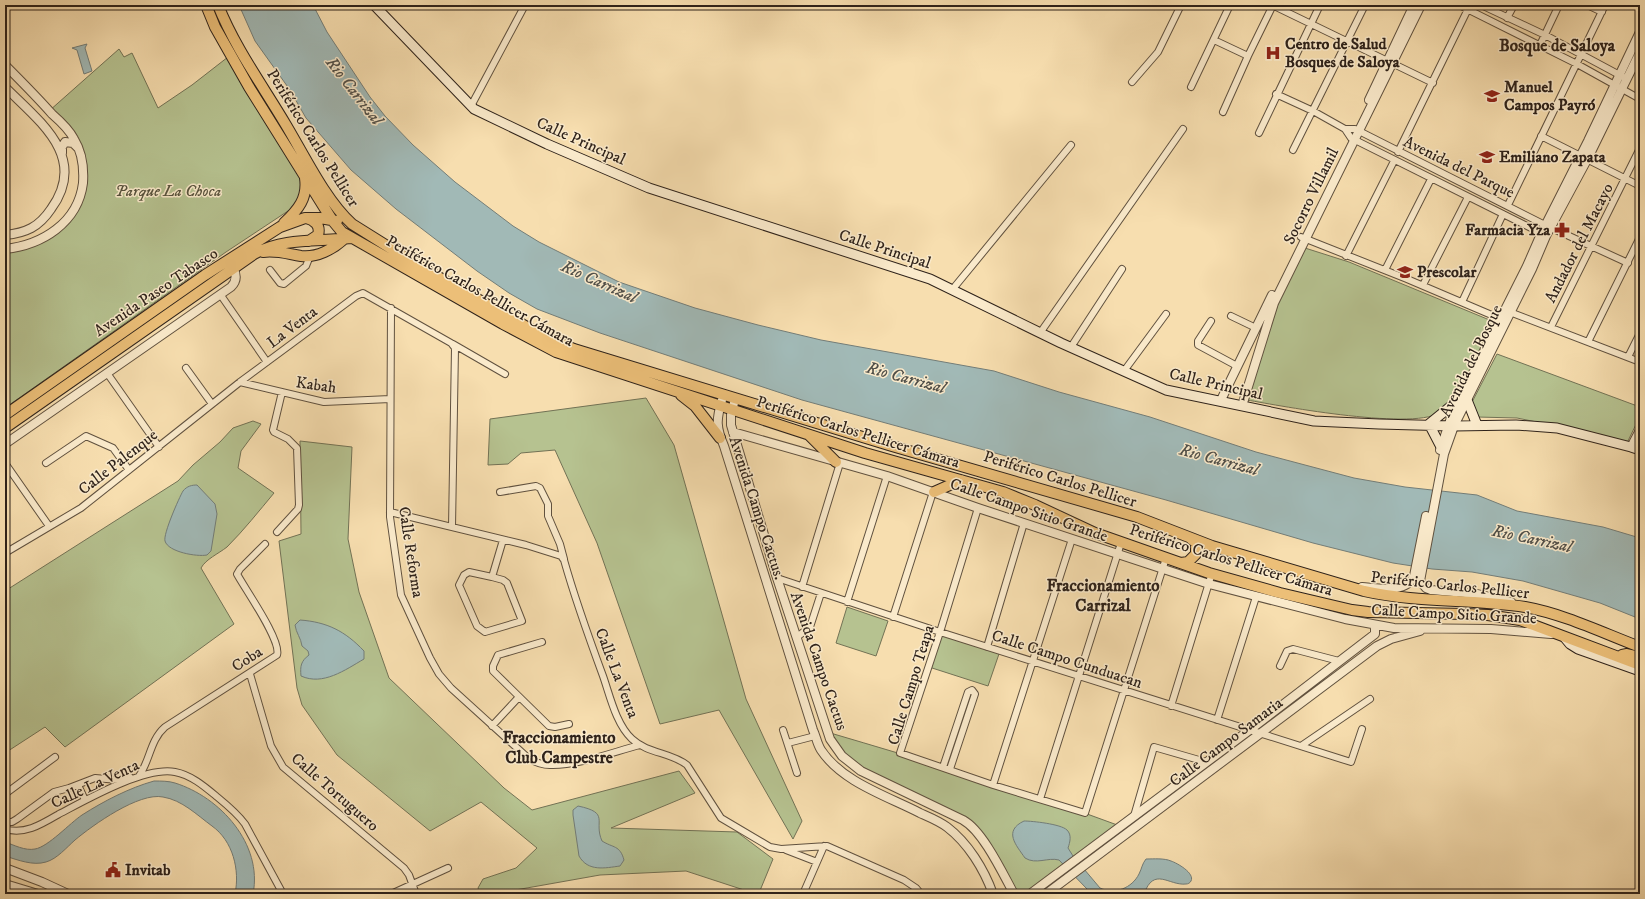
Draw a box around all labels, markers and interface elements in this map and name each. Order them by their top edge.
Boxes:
place label: Centro de Salud Bosques de Saloya [1285,34,1401,73]
district label: Bosque de Saloya [1499,35,1616,57]
hospital icon: Centro de Salud Bosques de Saloya [1264,44,1282,62]
water label: Rio Carrizal [320,52,389,131]
street label: Periférico Carlos Pellicer [262,65,364,211]
place label: Manuel Campos Payró [1504,77,1596,115]
school or university icon: Manuel Campos Payró [1483,87,1501,105]
street label: Calle Principal [533,112,629,170]
street label: Avenida del Parque [1400,131,1518,203]
street label: Socorro Villamil [1279,144,1343,248]
place label: Emiliano Zapata [1499,147,1607,167]
school or university icon: Emiliano Zapata [1478,148,1496,166]
street label: Andador del Macayo [1540,180,1618,306]
park label: Parque La Choca [115,181,221,201]
place label: Farmacia Yza [1465,220,1551,240]
pharmacy icon: Farmacia Yza [1553,221,1571,239]
street label: Calle Principal [837,225,934,273]
street label: Periférico Carlos Pellicer Cámara [383,231,578,351]
street label: Avenida Paseo Tabasco [90,243,222,341]
water label: Rio Carrizal [557,255,642,309]
place label: Prescolar [1417,262,1477,282]
school or university icon: Prescolar [1396,263,1414,281]
street label: La Venta [263,301,321,352]
street label: Avenida del Bosque [1435,301,1507,420]
water label: Rio Carrizal [863,357,949,400]
street label: Calle Principal [1167,364,1265,405]
street label: Kabah [294,372,338,398]
street label: Periférico Carlos Pellicer Cámara [754,392,962,473]
street label: Calle Palenque [74,425,162,499]
street label: Avenida Campo Cactus. [724,434,790,582]
water label: Rio Carrizal [1176,439,1262,482]
street label: Periférico Carlos Pellicer [981,446,1139,512]
street label: Calle Campo Sitio Grande [947,474,1111,547]
street label: Calle Reforma [394,505,428,599]
street label: Periférico Carlos Pellicer Cámara [1127,520,1335,601]
water label: Rio Carrizal [1489,520,1575,559]
street label: Periférico Carlos Pellicer [1370,567,1530,603]
district label: Fraccionamiento Carrizal [1046,575,1160,617]
street label: Avenida Campo Cactus [786,589,852,733]
street label: Calle Campo Sitio Grande [1371,600,1538,628]
street label: Calle Campo Teapa [883,622,939,747]
street label: Calle La Venta [591,625,643,721]
street label: Calle Campo Cunduacan [989,625,1145,693]
street label: Coba [228,642,266,676]
street label: Calle Campo Samaria [1165,693,1287,791]
district label: Fraccionamiento Club Campestre [502,727,616,769]
street label: Calle Tortuguero [287,748,383,836]
street label: Calle La Venta [48,755,142,813]
place label: Invitab [125,860,171,880]
public building icon: Invitab [104,861,122,879]

